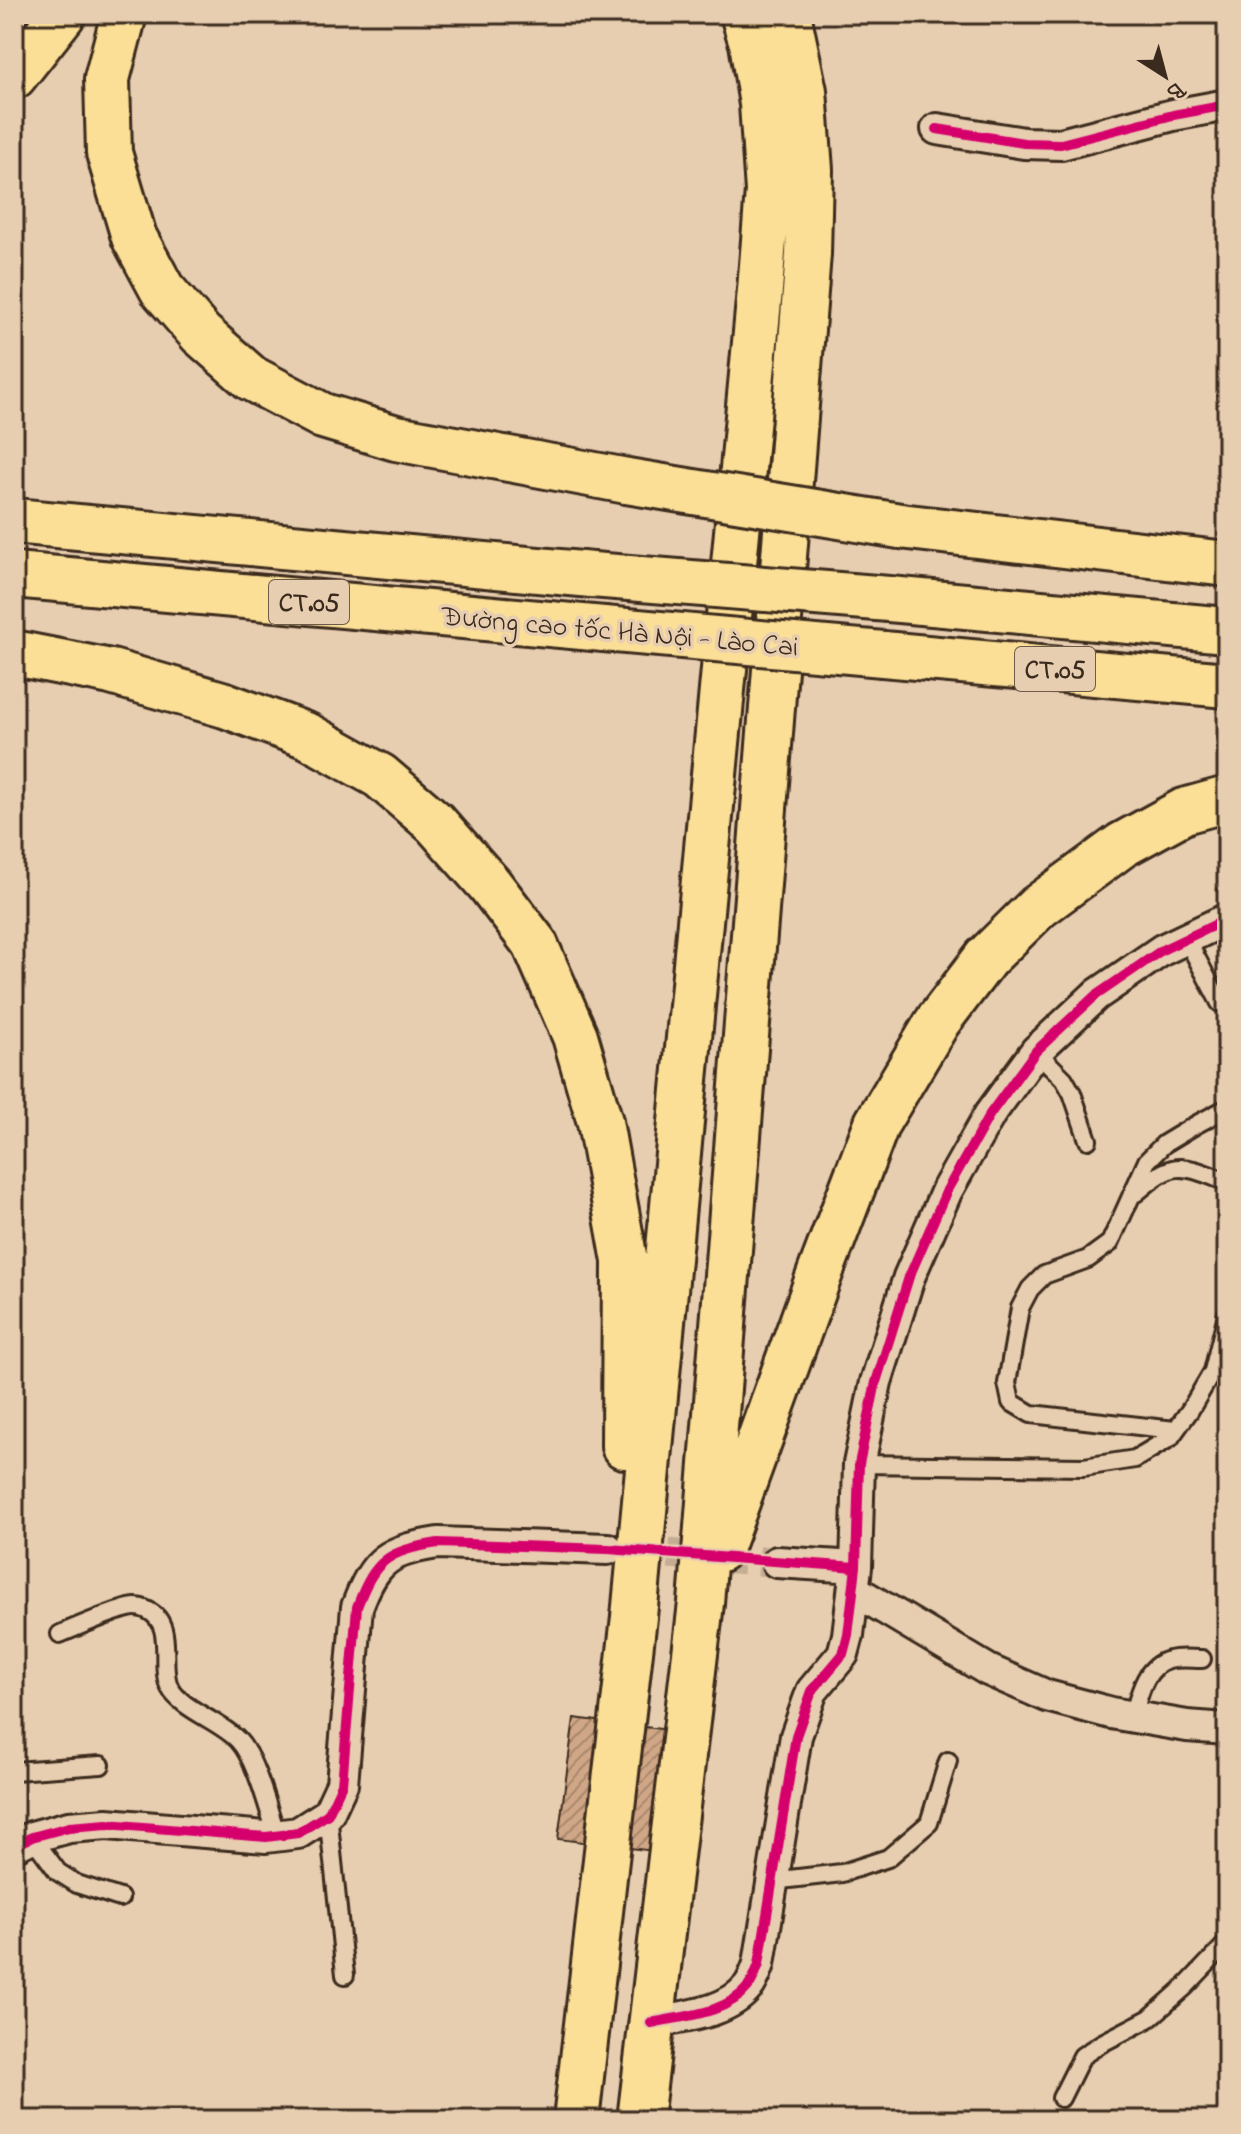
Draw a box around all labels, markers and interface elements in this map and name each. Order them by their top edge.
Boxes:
north arrow [1125,36,1205,116]
text: B [1159,72,1191,107]
road number: CT.05 [269,580,349,624]
street label: Đường cao tốc Hà Nội - Lào Cai [439,597,800,670]
road number: CT.05 [1015,647,1095,691]

